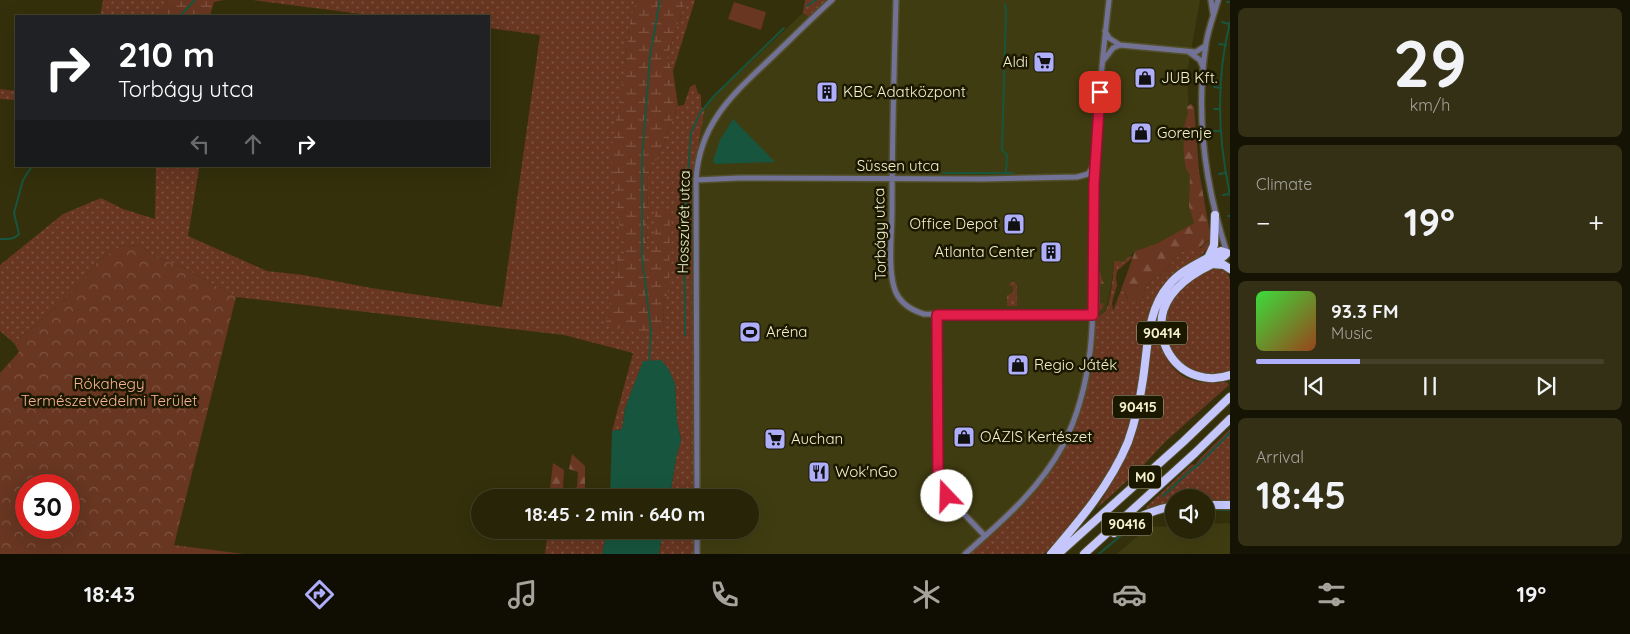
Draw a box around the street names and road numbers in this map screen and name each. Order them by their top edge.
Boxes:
street label: Süssen utca [857,156,939,175]
street label: Hosszúrét utca [673,170,694,274]
street label: Torbágy utca [869,188,890,280]
road number: 90414 [1137,322,1187,344]
road number: 90415 [1113,396,1163,418]
road number: M0 [1129,466,1161,488]
road number: 90416 [1102,512,1152,536]

